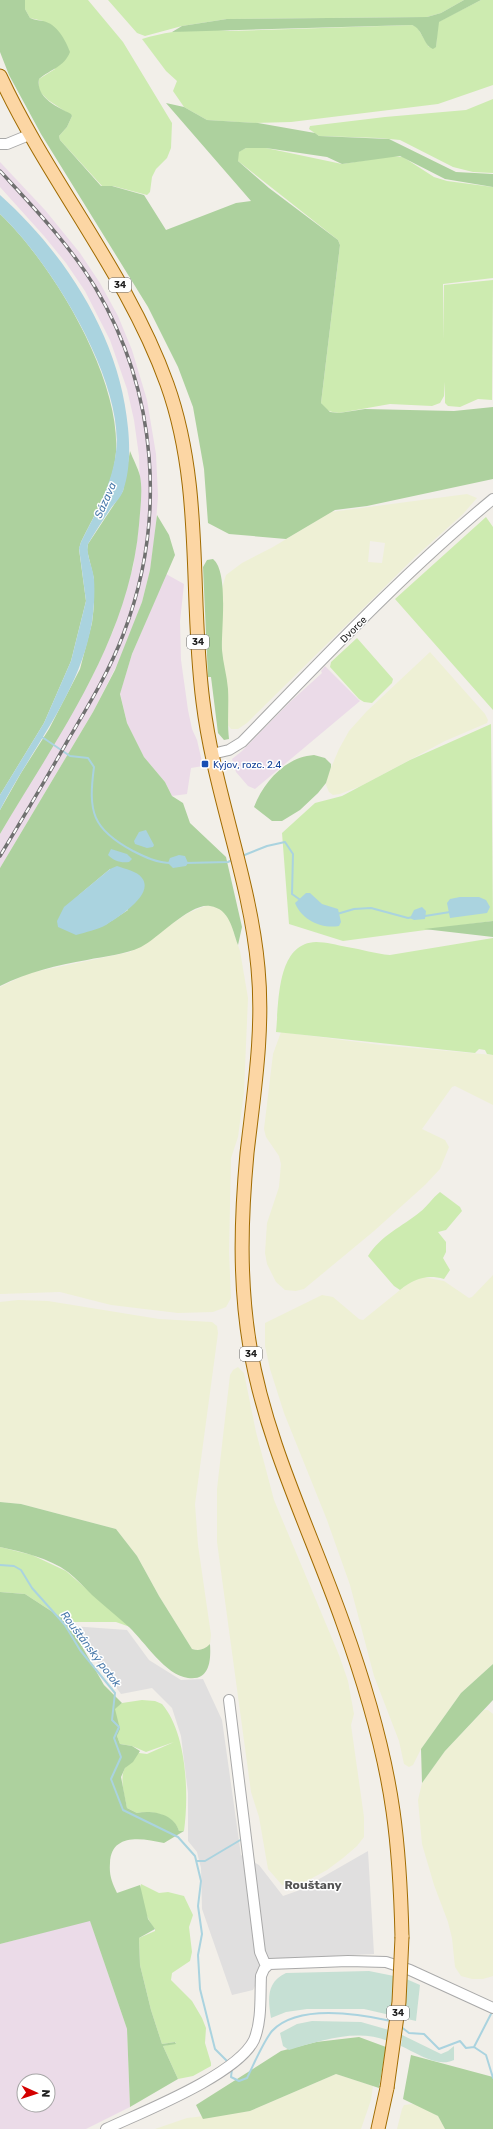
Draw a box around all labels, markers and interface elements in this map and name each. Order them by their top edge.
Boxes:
road number: 34 [109,278,131,292]
water label: Sázava [92,480,119,520]
street label: Dvorce [338,614,370,646]
road number: 34 [187,635,209,649]
marker: Kyjov, rozc. 2.4 [200,759,210,769]
place label: Kyjov, rozc. 2.4 [213,759,281,771]
road number: 34 [240,1347,262,1361]
water label: Rouštánský potok [58,1609,124,1690]
district label: Rouštany [284,1878,342,1892]
road number: 34 [387,2006,409,2020]
north arrow [16,2073,56,2113]
text: N [39,2089,52,2098]

